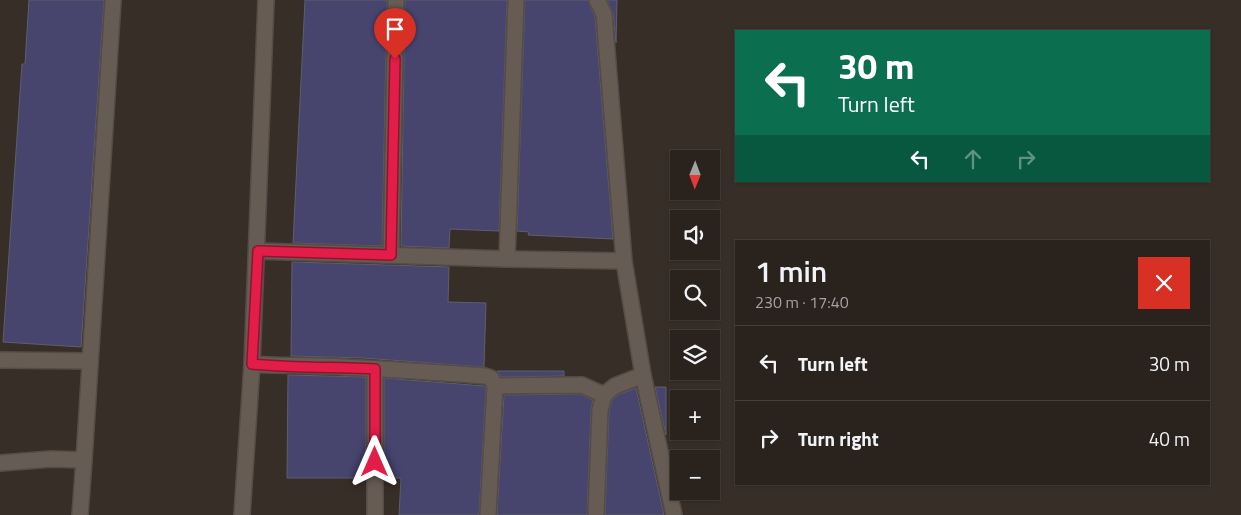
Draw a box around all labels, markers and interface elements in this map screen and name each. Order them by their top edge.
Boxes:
pin [374,8,416,59]
icon: arrive [381,15,409,43]
text: 30 m [838,39,914,93]
icon: left [755,50,820,115]
text: Turn left [838,87,915,121]
icon: left [906,145,934,173]
icon: ahead [959,145,987,173]
icon: right [1012,145,1040,173]
north arrow [670,150,720,200]
map controls [670,150,720,500]
button: sound [670,210,720,260]
text: 1 min [755,248,827,294]
button: close [1138,257,1190,309]
button: search [670,270,720,320]
text: 230 m · 17:40 [755,290,849,314]
button: layers [670,330,720,380]
icon: left [755,349,783,377]
text: Turn left [798,349,868,378]
text: 30 m [1149,349,1190,378]
button: + [670,390,720,440]
icon: right [755,424,783,452]
text: Turn right [798,424,879,453]
text: 40 m [1149,424,1190,453]
position arrow [348,435,400,487]
button: − [670,450,720,500]

